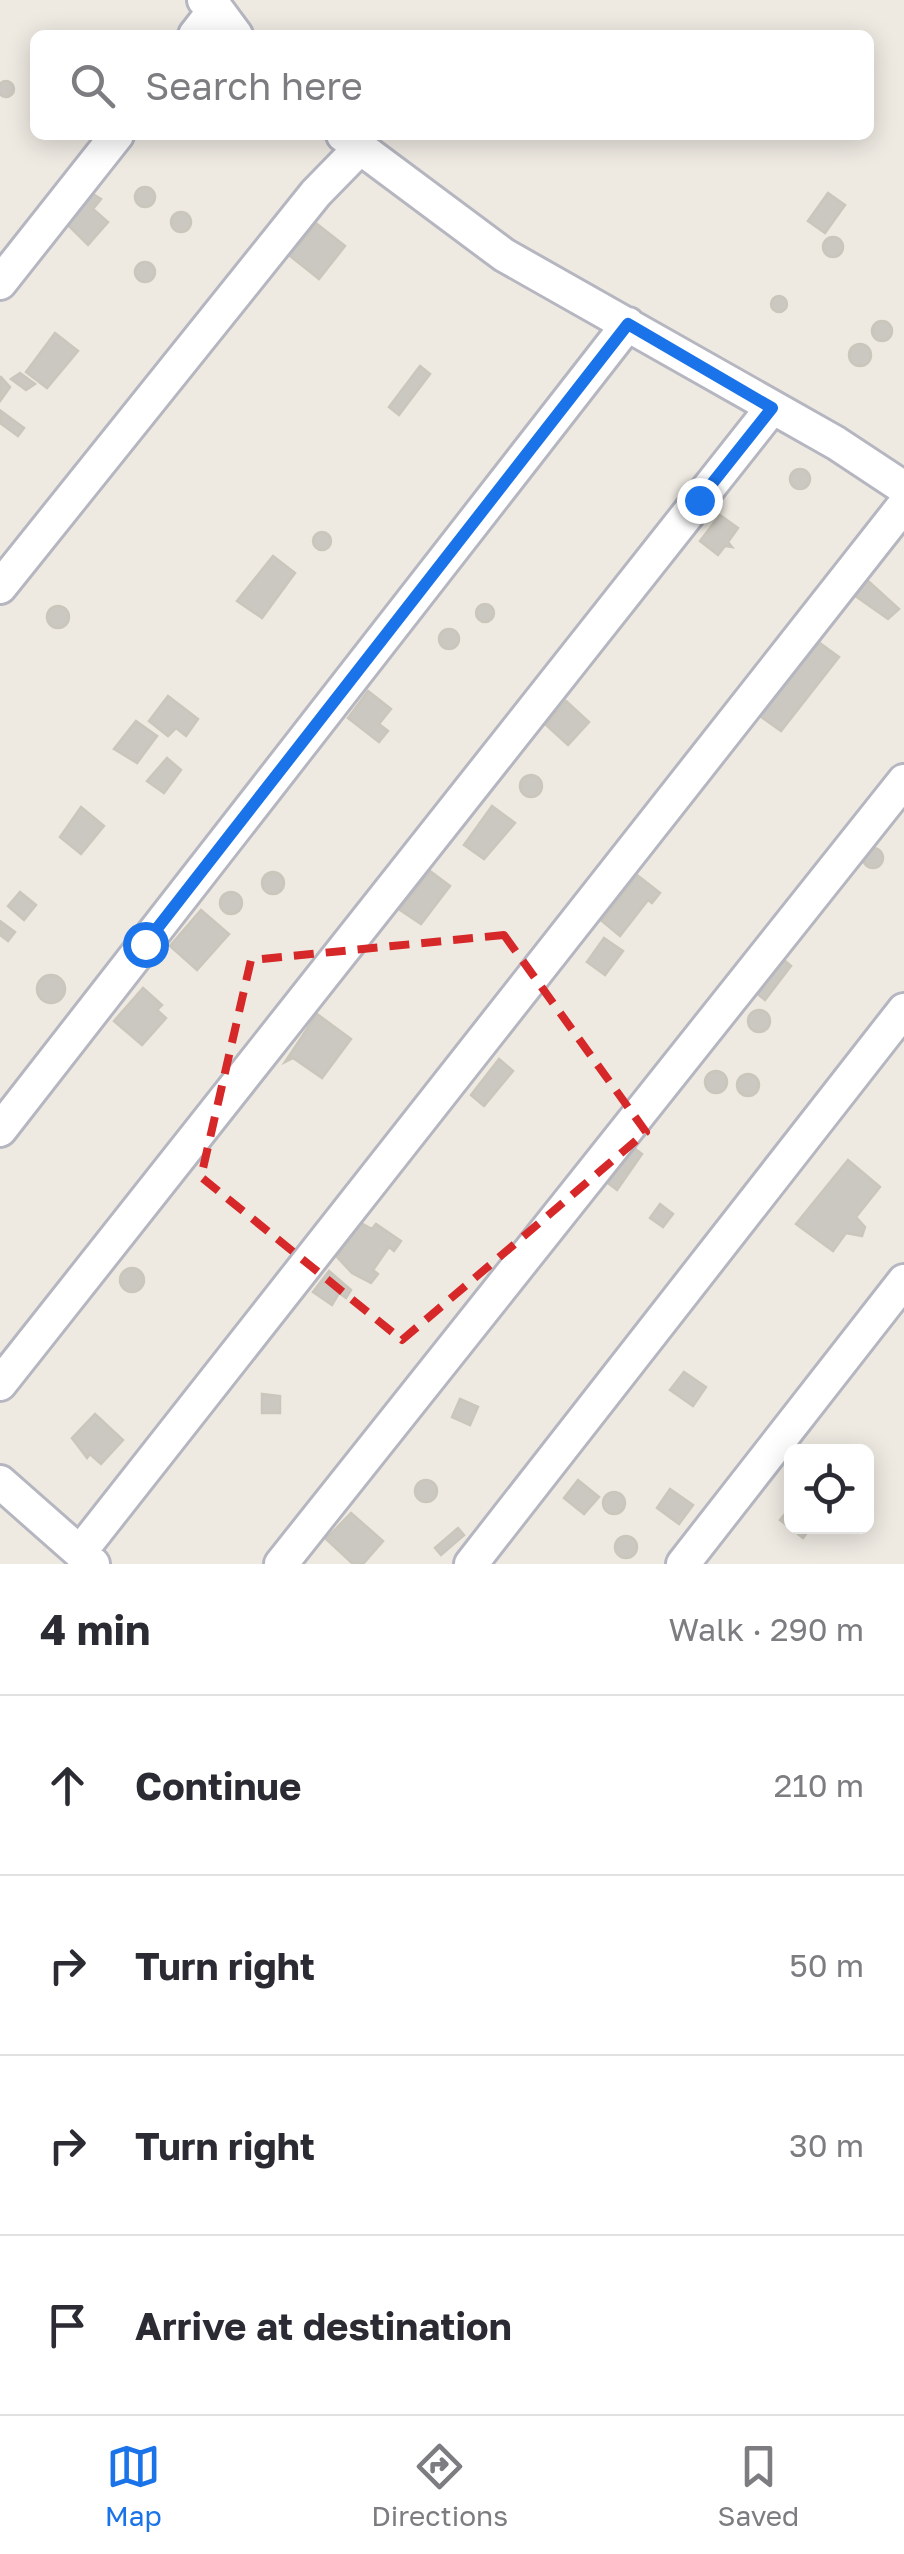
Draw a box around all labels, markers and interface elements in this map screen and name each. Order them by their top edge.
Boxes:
search box [30,30,874,140]
icon: search [65,58,120,113]
text: Search here [145,63,363,108]
route end [677,478,723,524]
route start [123,922,169,968]
map controls [784,1444,874,1534]
button: locate [784,1444,874,1534]
text: 4 min [40,1604,150,1654]
text: Walk · 290 m [668,1610,864,1648]
icon: ahead [40,1758,95,1813]
text: Continue [135,1763,301,1808]
text: 210 m [774,1766,864,1804]
icon: right [40,1938,95,1993]
text: Turn right [135,1943,315,1988]
text: 50 m [789,1946,864,1984]
icon: right [40,2118,95,2173]
text: Turn right [135,2123,315,2168]
text: 30 m [789,2126,864,2164]
icon: arrive [40,2298,95,2353]
text: Arrive at destination [135,2303,512,2348]
tab: Map [105,2439,162,2532]
tab: Directions [371,2439,508,2532]
tab: Saved [717,2439,799,2532]

